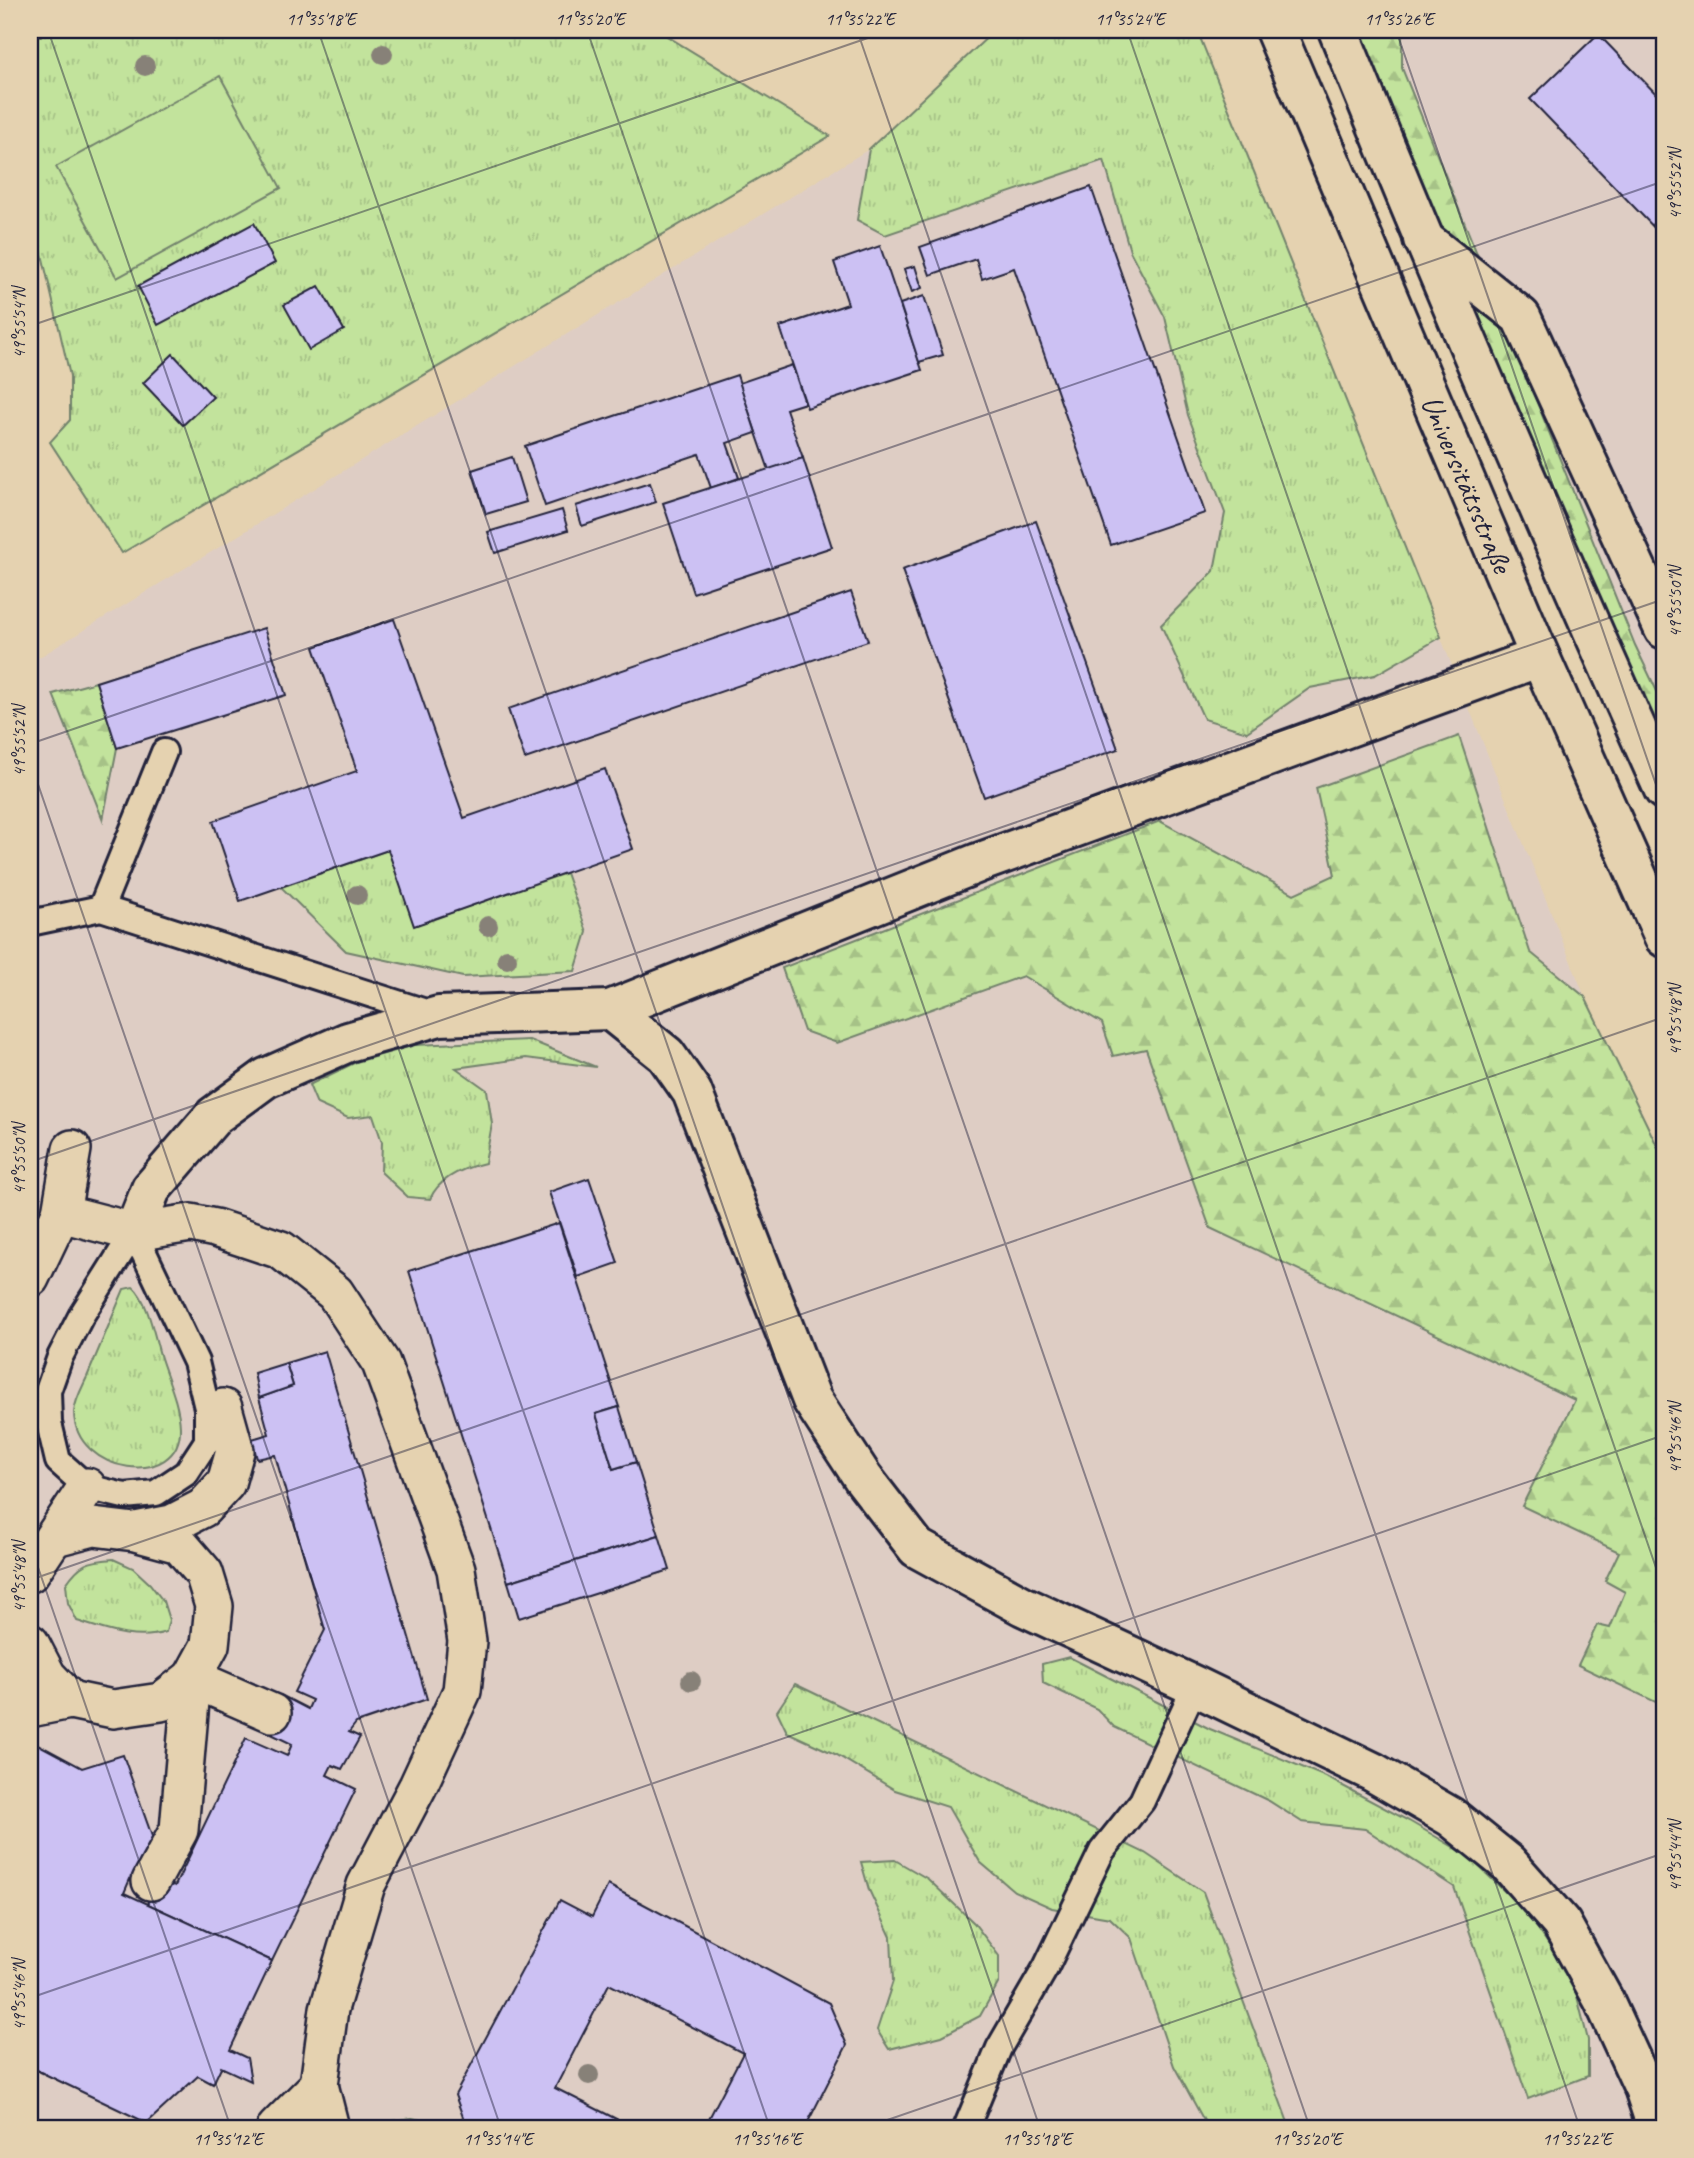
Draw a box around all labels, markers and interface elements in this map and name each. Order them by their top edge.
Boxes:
text: 11°35'18"E [286,8,358,30]
text: 11°35'20"E [555,8,627,30]
text: 11°35'22"E [825,8,897,30]
text: 11°35'24"E [1095,8,1167,30]
text: 11°35'26"E [1364,8,1436,30]
text: 49°55'52"N [1664,145,1686,219]
text: 49°55'54"N [8,284,30,358]
street label: Universitätsstraße [1413,390,1522,580]
text: 49°55'50"N [1664,563,1686,637]
text: 49°55'52"N [8,702,30,776]
text: 49°55'48"N [1664,981,1686,1055]
text: 49°55'50"N [8,1120,30,1194]
text: 49°55'46"N [1664,1399,1686,1473]
text: 49°55'48"N [8,1538,30,1612]
text: 49°55'44"N [1664,1817,1686,1891]
text: 49°55'46"N [8,1956,30,2030]
text: 11°35'12"E [193,2128,265,2150]
text: 11°35'14"E [463,2128,535,2150]
text: 11°35'16"E [732,2128,804,2150]
text: 11°35'18"E [1002,2128,1074,2150]
text: 11°35'20"E [1272,2128,1344,2150]
text: 11°35'22"E [1542,2128,1614,2150]

